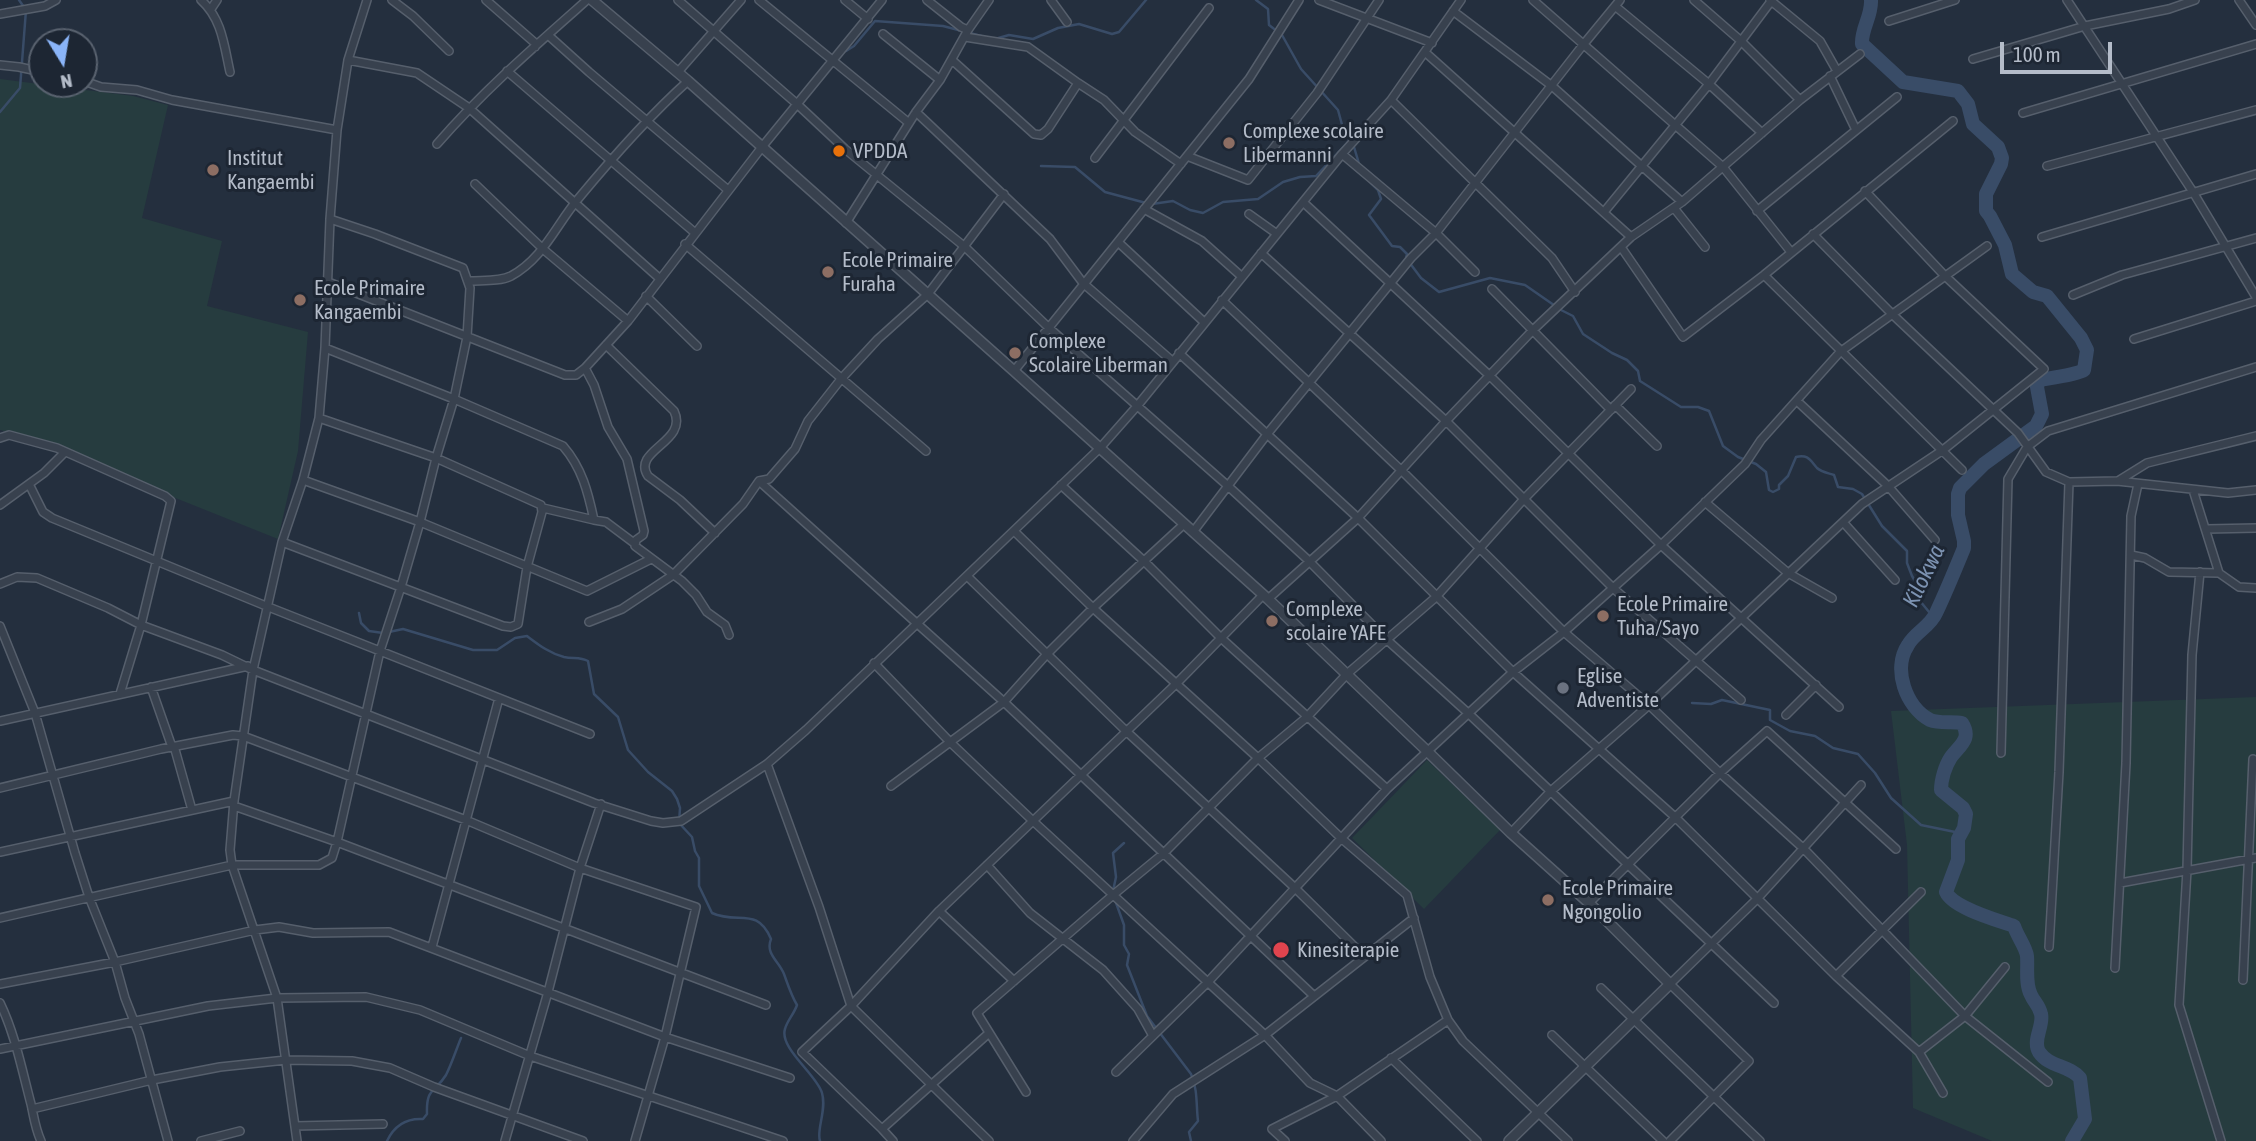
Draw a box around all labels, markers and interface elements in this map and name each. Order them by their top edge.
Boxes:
north arrow [28,28,98,98]
scale bar [2004,28,2116,72]
text: 100 m [2013,42,2061,66]
text: N [59,70,74,94]
place label: Complexe scolaire Libermanni [1243,118,1384,168]
marker: Complexe scolaire Libermanni [1221,135,1237,151]
place label: VPDDA [853,138,907,164]
marker: VPDDA [831,143,847,159]
place label: Institut Kangaembi [227,145,315,195]
marker: Institut Kangaembi [205,162,221,178]
place label: Ecole Primaire Furaha [842,247,953,297]
marker: Ecole Primaire Furaha [820,264,836,280]
place label: Ecole Primaire Kangaembi [314,275,425,325]
marker: Ecole Primaire Kangaembi [292,292,308,308]
place label: Complexe Scolaire Liberman [1029,328,1168,378]
marker: Complexe Scolaire Liberman [1007,345,1023,361]
water label: Kilokwa [1897,540,1951,612]
place label: Ecole Primaire Tuha/Sayo [1617,591,1728,641]
place label: Complexe scolaire YAFE [1286,596,1386,646]
marker: Ecole Primaire Tuha/Sayo [1595,608,1611,624]
marker: Complexe scolaire YAFE [1264,613,1280,629]
place label: Eglise Adventiste [1577,663,1659,713]
marker: Eglise Adventiste [1555,680,1571,696]
place label: Ecole Primaire Ngongolio [1562,875,1673,925]
marker: Ecole Primaire Ngongolio [1540,892,1556,908]
place label: Kinesiterapie [1297,937,1399,963]
marker: Kinesiterapie [1271,940,1291,960]

